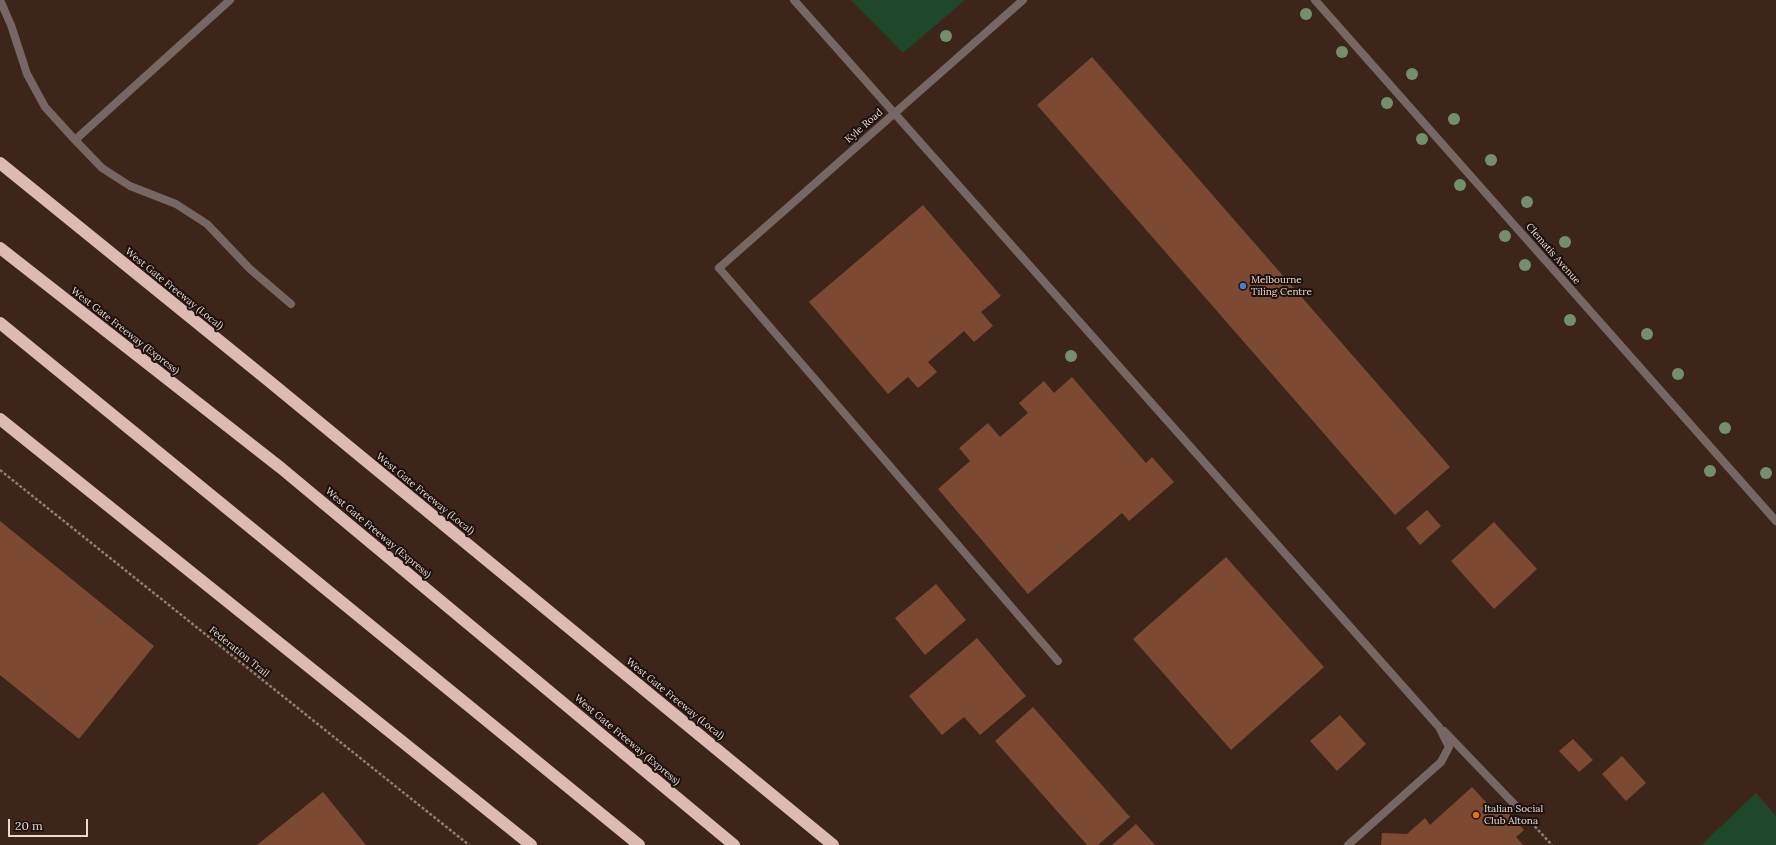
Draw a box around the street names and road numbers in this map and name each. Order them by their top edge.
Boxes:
street label: Kyle Road [843,106,885,146]
street label: Clematis Avenue [1523,221,1583,287]
street label: West Gate Freeway (Local) [122,246,226,332]
street label: West Gate Freeway (Express) [68,285,182,377]
street label: West Gate Freeway (Local) [373,451,477,537]
street label: West Gate Freeway (Express) [323,485,433,581]
street label: Federation Trail [207,624,271,680]
street label: West Gate Freeway (Local) [623,656,727,742]
street label: West Gate Freeway (Express) [572,692,682,788]

